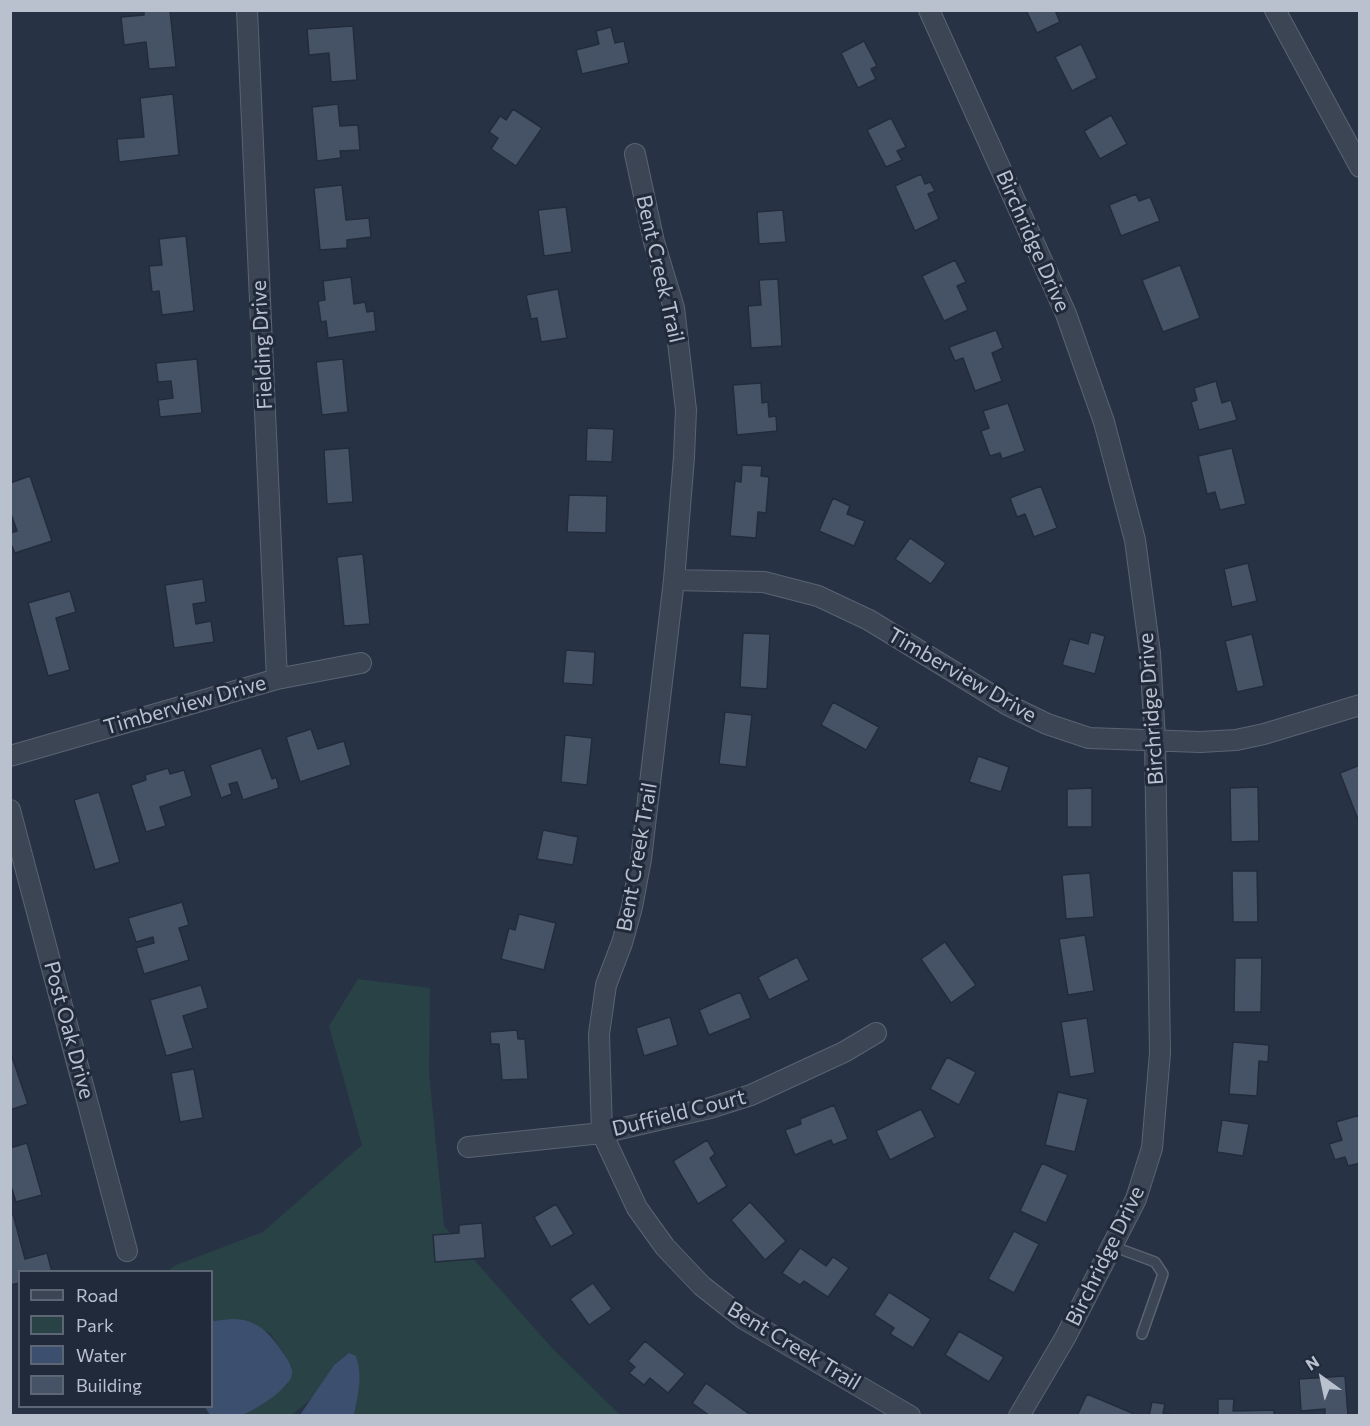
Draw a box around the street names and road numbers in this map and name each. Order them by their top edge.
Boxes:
street label: Birchridge Drive [991,166,1075,316]
street label: Bent Creek Trail [631,193,689,345]
street label: Fielding Drive [246,280,278,410]
street label: Timberview Drive [883,622,1041,728]
street label: Birchridge Drive [1133,632,1169,786]
street label: Timberview Drive [101,670,269,740]
street label: Bent Creek Trail [611,781,663,933]
street label: Post Oak Drive [39,958,99,1102]
street label: Duffield Court [610,1084,748,1142]
street label: Birchridge Drive [1060,1182,1150,1330]
street label: Bent Creek Trail [723,1296,865,1396]

